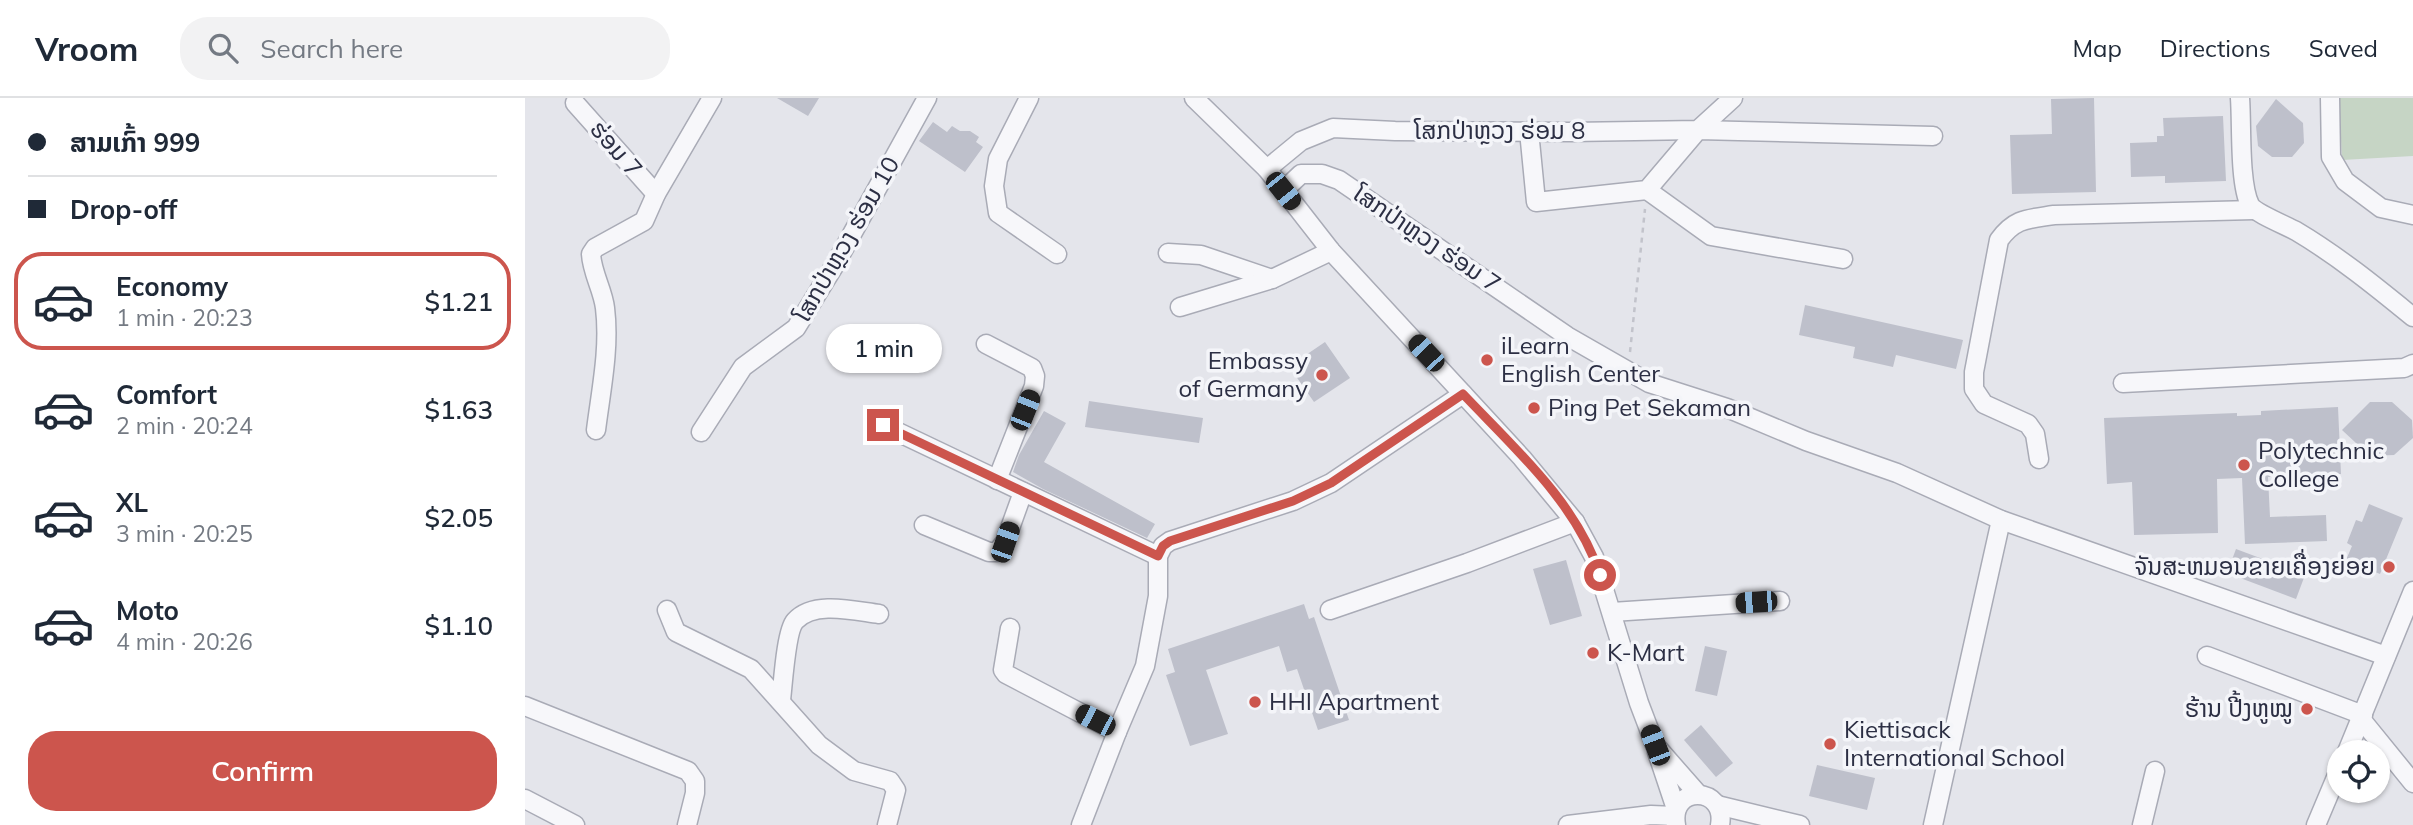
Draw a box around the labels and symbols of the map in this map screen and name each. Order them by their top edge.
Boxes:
street label: ຮ່ອມ 7 [584,114,649,183]
street label: ໂສກປ່າຫຼວງ ຮ່ອມ 8 [1414,115,1585,145]
street label: ໂສກປ່າຫຼວງ ຮ່ອມ 10 [786,151,905,327]
car [1262,168,1305,214]
street label: ໂສກປ່າຫຼວງ ຮ່ອມ 7 [1347,177,1507,298]
callout: 1 min [825,324,941,372]
car [1404,330,1449,376]
place label: iLearn English Center [1501,330,1660,388]
place label: Embassy of Germany [1179,345,1308,403]
marker: iLearn English Center [1479,352,1495,368]
marker: Embassy of Germany [1314,367,1330,383]
car [1008,387,1043,433]
place label: Ping Pet Sekaman [1548,392,1751,422]
marker: Ping Pet Sekaman [1526,400,1542,416]
route end [867,409,899,441]
place label: Polytechnic College [2258,435,2385,493]
marker: Polytechnic College [2236,457,2252,473]
car [989,519,1022,565]
place label: ຈັນສະຫມອນຂາຍເຄື່ອງຍ່ອຍ [2134,548,2375,581]
route start [1584,559,1616,591]
marker: ຈັນສະຫມອນຂາຍເຄື່ອງຍ່ອຍ [2381,559,2397,575]
car [1735,590,1778,614]
place label: K-Mart [1607,637,1684,667]
marker: K-Mart [1585,645,1601,661]
place label: HHI Apartment [1269,686,1439,716]
place label: ຮ້ານ ປີ້ງຫູໝູ [2185,690,2293,724]
marker: HHI Apartment [1247,694,1263,710]
car [1072,701,1119,739]
marker: ຮ້ານ ປີ້ງຫູໝູ [2299,701,2315,717]
place label: Kiettisack International School [1844,714,2065,772]
car [1638,722,1673,768]
marker: Kiettisack International School [1822,736,1838,752]

